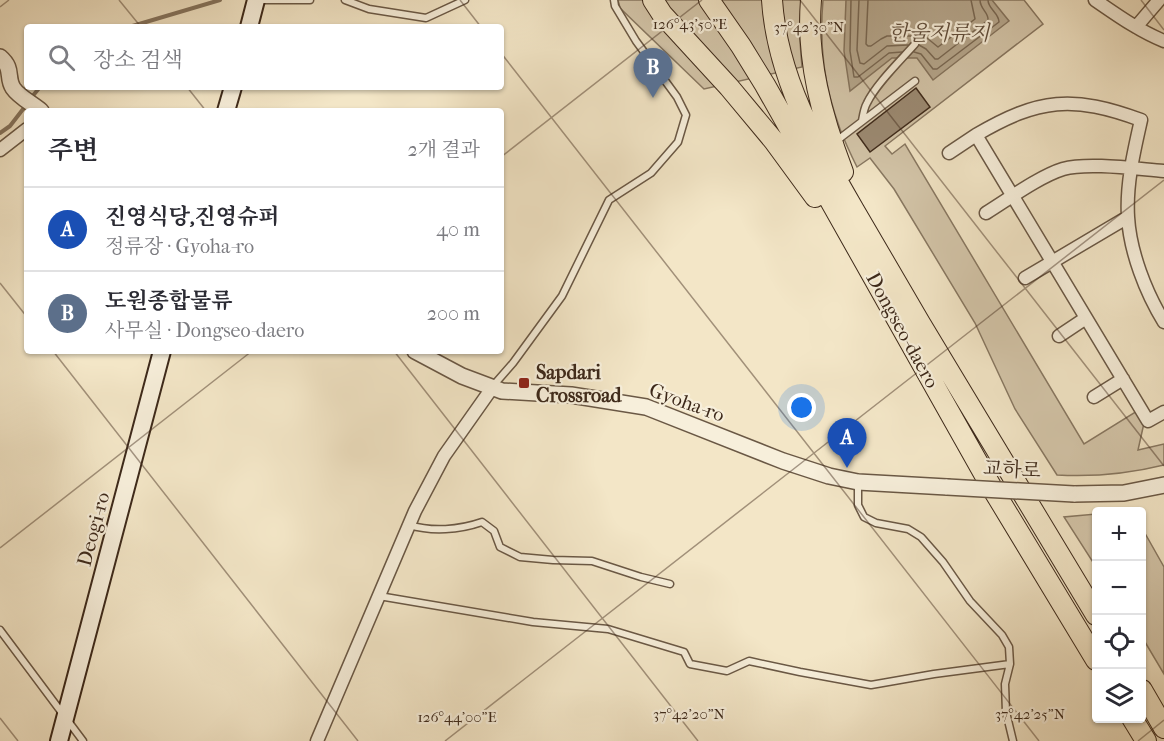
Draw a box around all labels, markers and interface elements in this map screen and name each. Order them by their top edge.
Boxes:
text: 126°43'50"E [653,15,727,33]
text: 37°42'30"N [774,18,845,36]
water label: 한울저류지 [888,21,991,45]
search box [24,24,504,90]
icon: search [45,41,78,74]
text: 장소 검색 [93,47,183,73]
pin: B [634,48,672,98]
text: 주변 [48,135,98,166]
text: 2개 결과 [407,138,480,161]
text: 진영식당,진영슈퍼 [105,204,280,230]
text: A [61,218,74,241]
text: 40 m [436,218,480,241]
text: 정류장 · Gyoha-ro [105,235,254,258]
street label: Dongseo-daero [861,268,944,392]
text: 도원종합물류 [105,288,233,314]
text: B [61,302,74,325]
text: 200 m [427,302,480,325]
text: 사무실 · Dongseo-daero [105,319,304,342]
place label: Sapdari Crossroad [536,361,622,407]
marker: Sapdari Crossroad [517,376,531,390]
street label: Gyoha-ro [646,378,728,427]
your location [787,393,816,422]
pin: A [828,418,866,468]
street label: 교하로 [982,456,1042,483]
street label: Deogi-ro [73,490,114,569]
map controls [1092,507,1146,723]
button: + [1092,507,1146,561]
button: − [1092,561,1146,615]
button: locate [1092,615,1146,669]
button: layers [1092,669,1146,723]
text: 37°42'20"N [653,705,726,723]
text: 37°42'25"N [995,705,1066,723]
text: 126°44'00"E [417,708,497,726]

